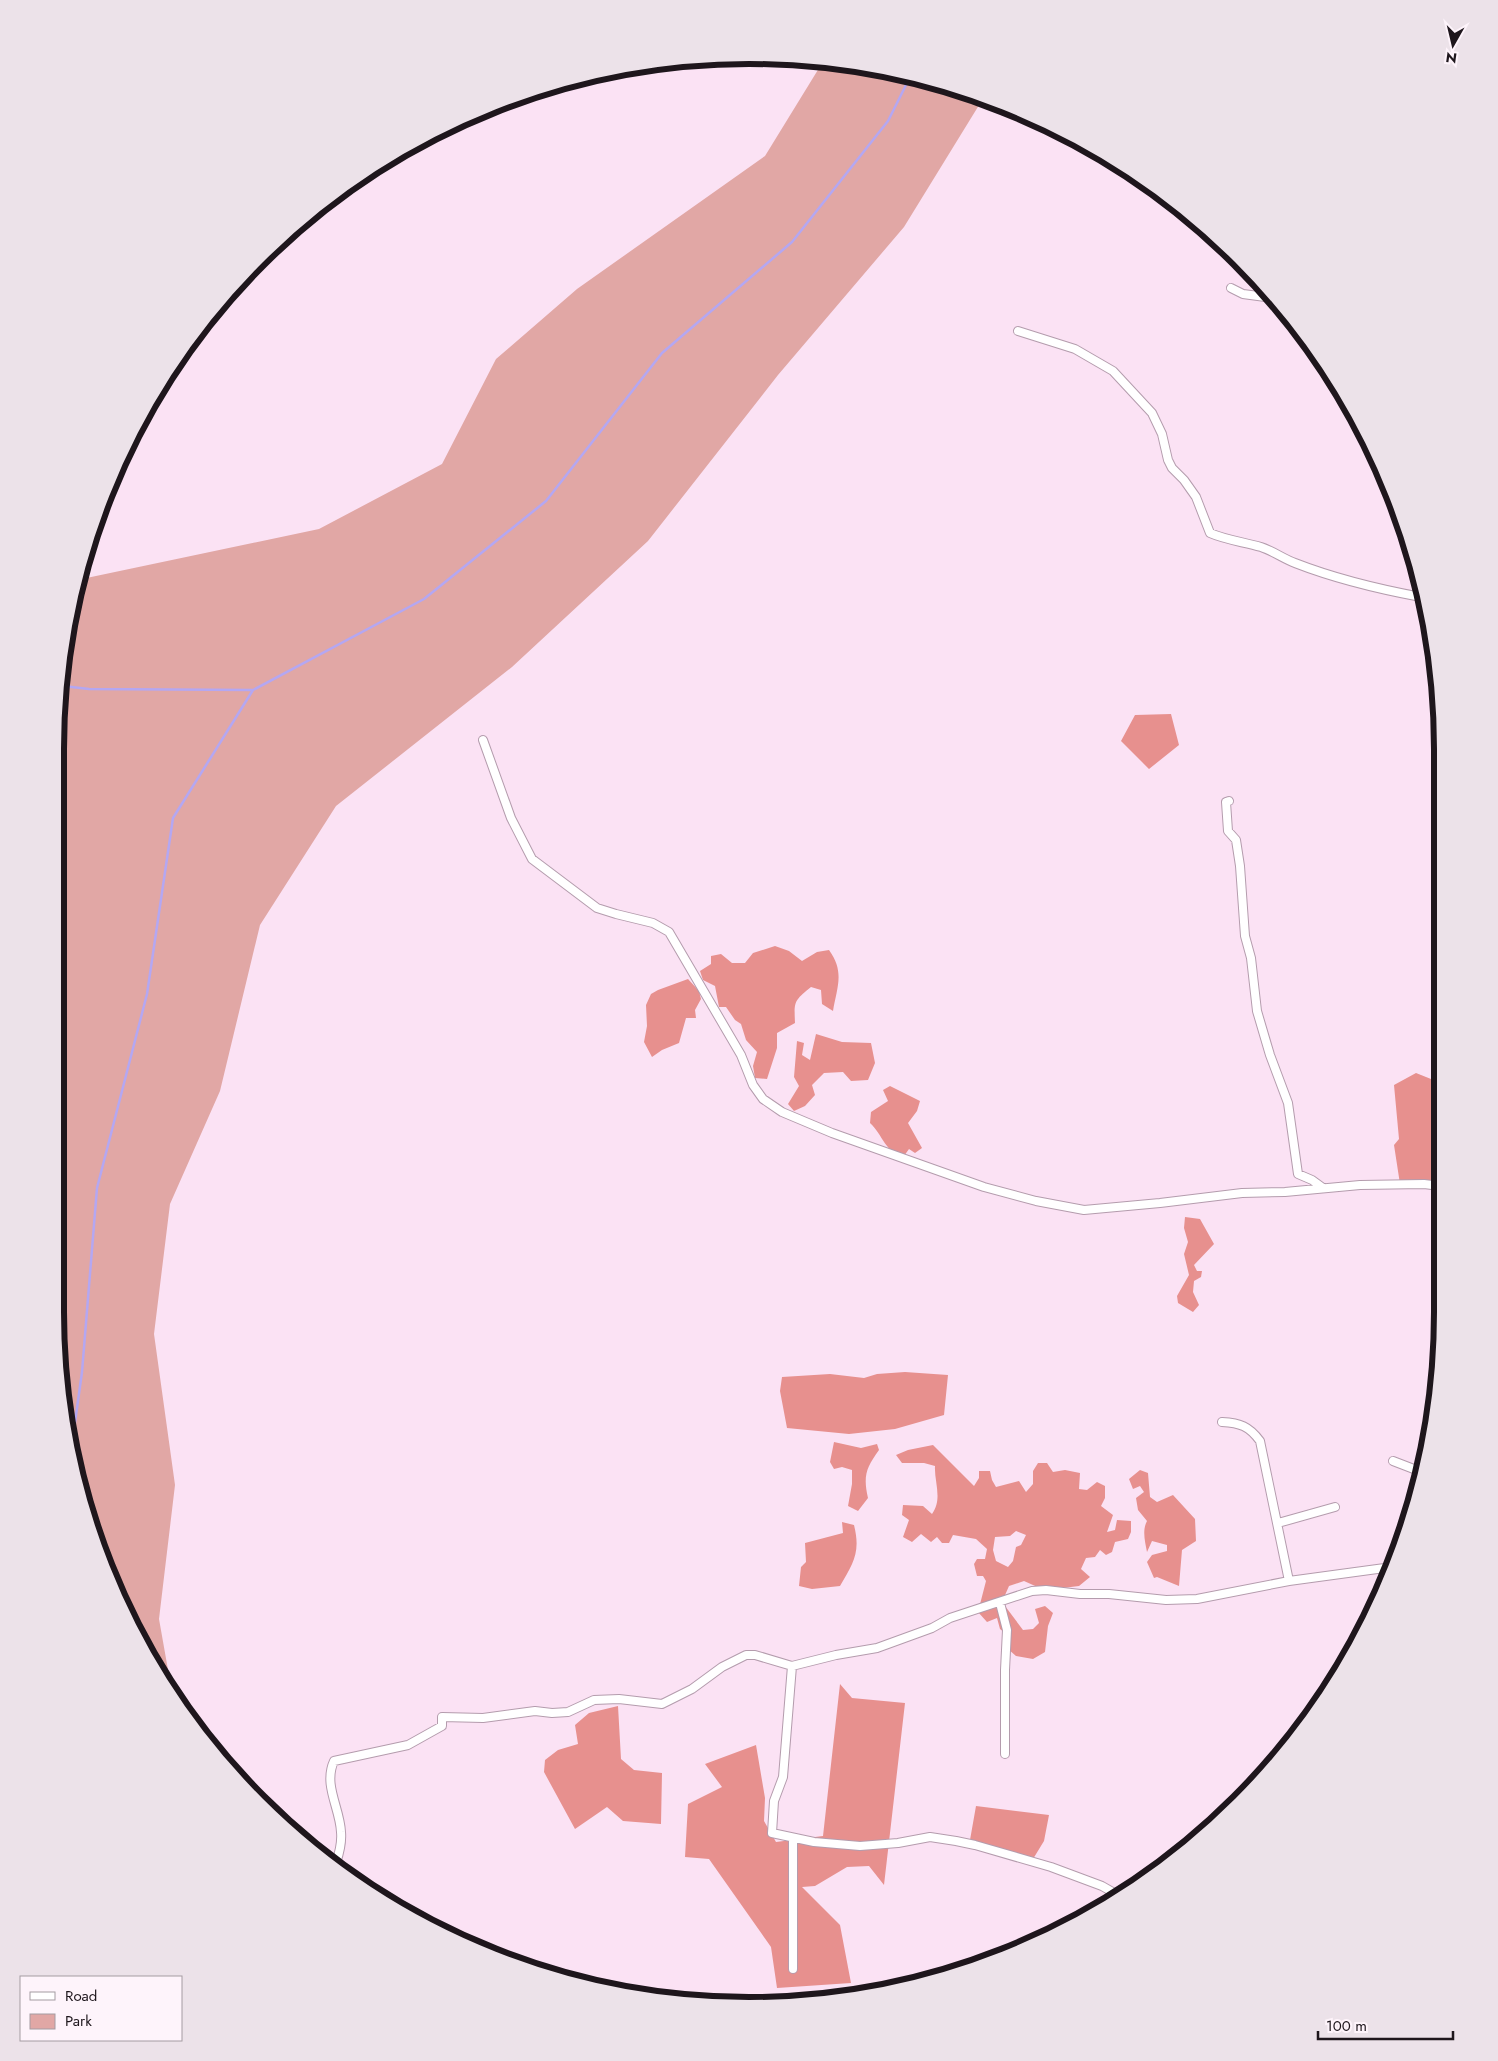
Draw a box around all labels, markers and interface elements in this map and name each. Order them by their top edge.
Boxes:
north arrow [1428,20,1478,70]
text: N [1444,47,1458,69]
legend [20,1976,182,2041]
text: Road [65,1985,97,2007]
scale bar [1318,2008,1453,2040]
text: Park [65,2010,92,2032]
text: 100 m [1326,2015,1367,2037]

